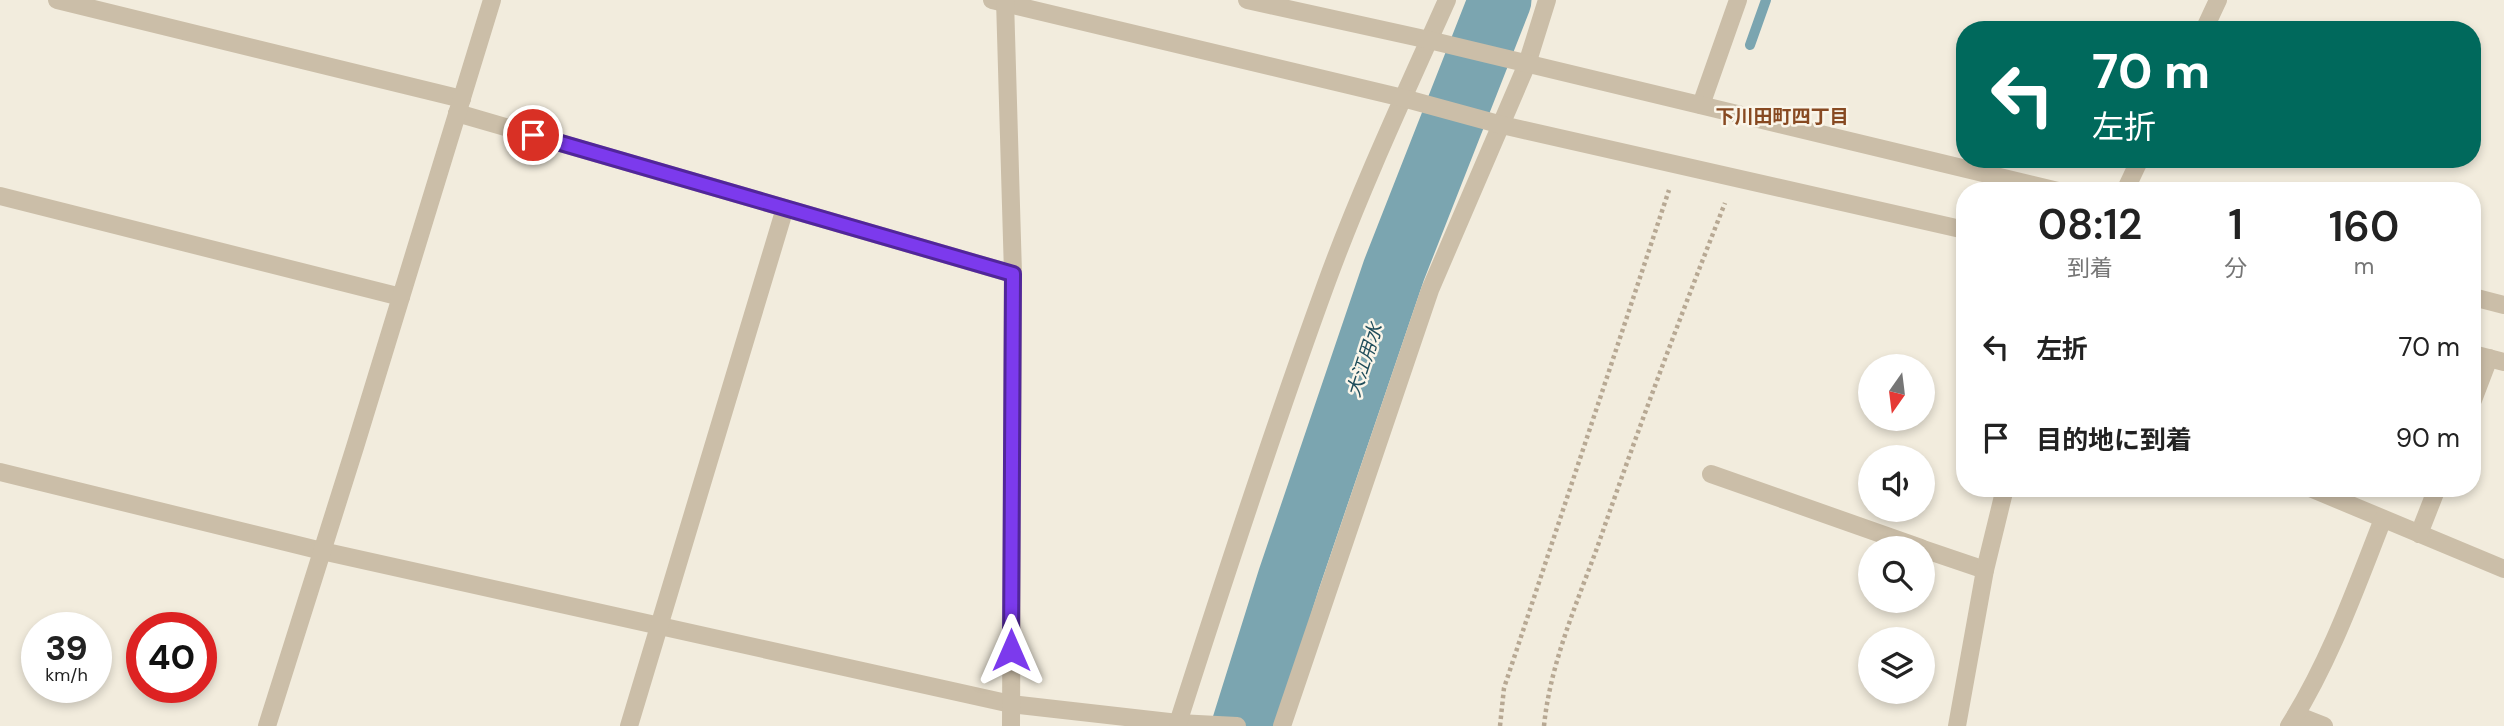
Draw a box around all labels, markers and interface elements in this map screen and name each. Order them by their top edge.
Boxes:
text: 70 m [2092,39,2210,103]
icon: left [1977,49,2068,140]
district label: 下川田町四丁目 [1715,104,1849,129]
pin [503,105,563,165]
text: 左折 [2092,106,2156,148]
icon: arrive [514,116,552,154]
text: 08:12 [2038,197,2142,252]
text: 1 [2228,197,2243,252]
text: 160 [2329,199,2399,254]
text: m [2354,251,2374,281]
text: 到着 [2067,253,2113,283]
text: 分 [2224,253,2247,283]
water label: 大江用水 [1341,318,1389,400]
icon: left [1977,328,2015,366]
text: 70 m [2399,330,2460,364]
text: 左折 [2036,332,2088,366]
north arrow [1858,354,1936,430]
map controls [1858,354,1935,704]
icon: arrive [1977,419,2015,457]
text: 90 m [2396,421,2460,455]
text: 目的地に到着 [2036,423,2192,457]
button: sound [1858,445,1935,522]
button: search [1858,536,1935,613]
speed limit sign: 40 [126,612,217,703]
position arrow [974,613,1048,687]
text: 39 [45,625,88,671]
button: layers [1858,627,1935,704]
text: km/h [45,663,88,687]

